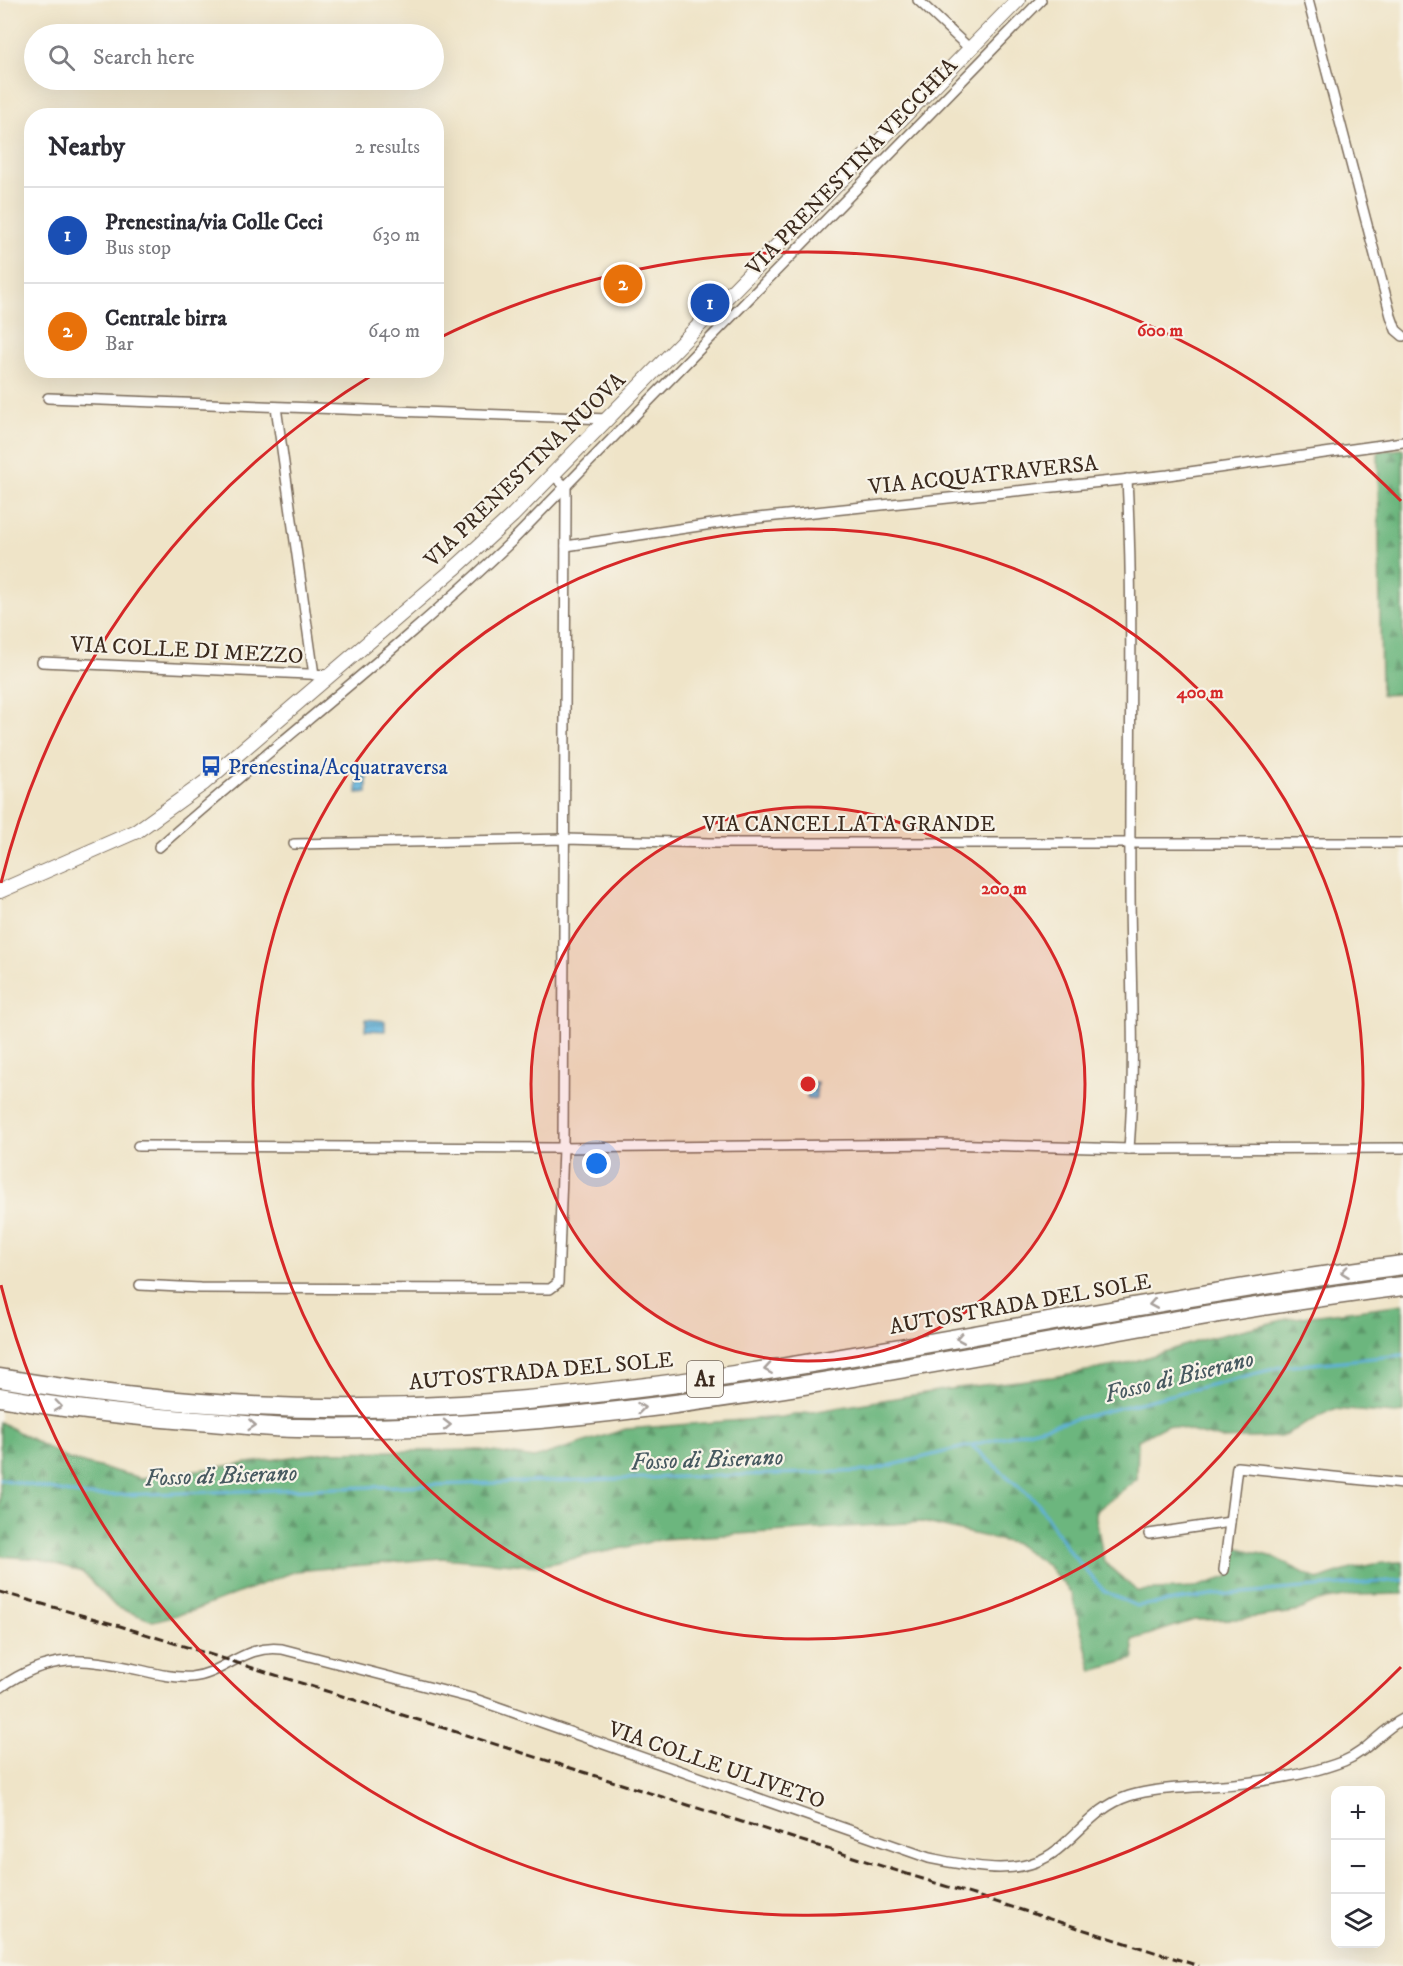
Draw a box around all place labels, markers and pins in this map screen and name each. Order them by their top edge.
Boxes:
pin: 2 [604,262,642,306]
pin: 1 [690,280,730,326]
bus stop icon: Prenestina/Acquatraversa [199,754,223,778]
place label: Prenestina/Acquatraversa [228,754,449,781]
centre of rings [798,1074,818,1094]

